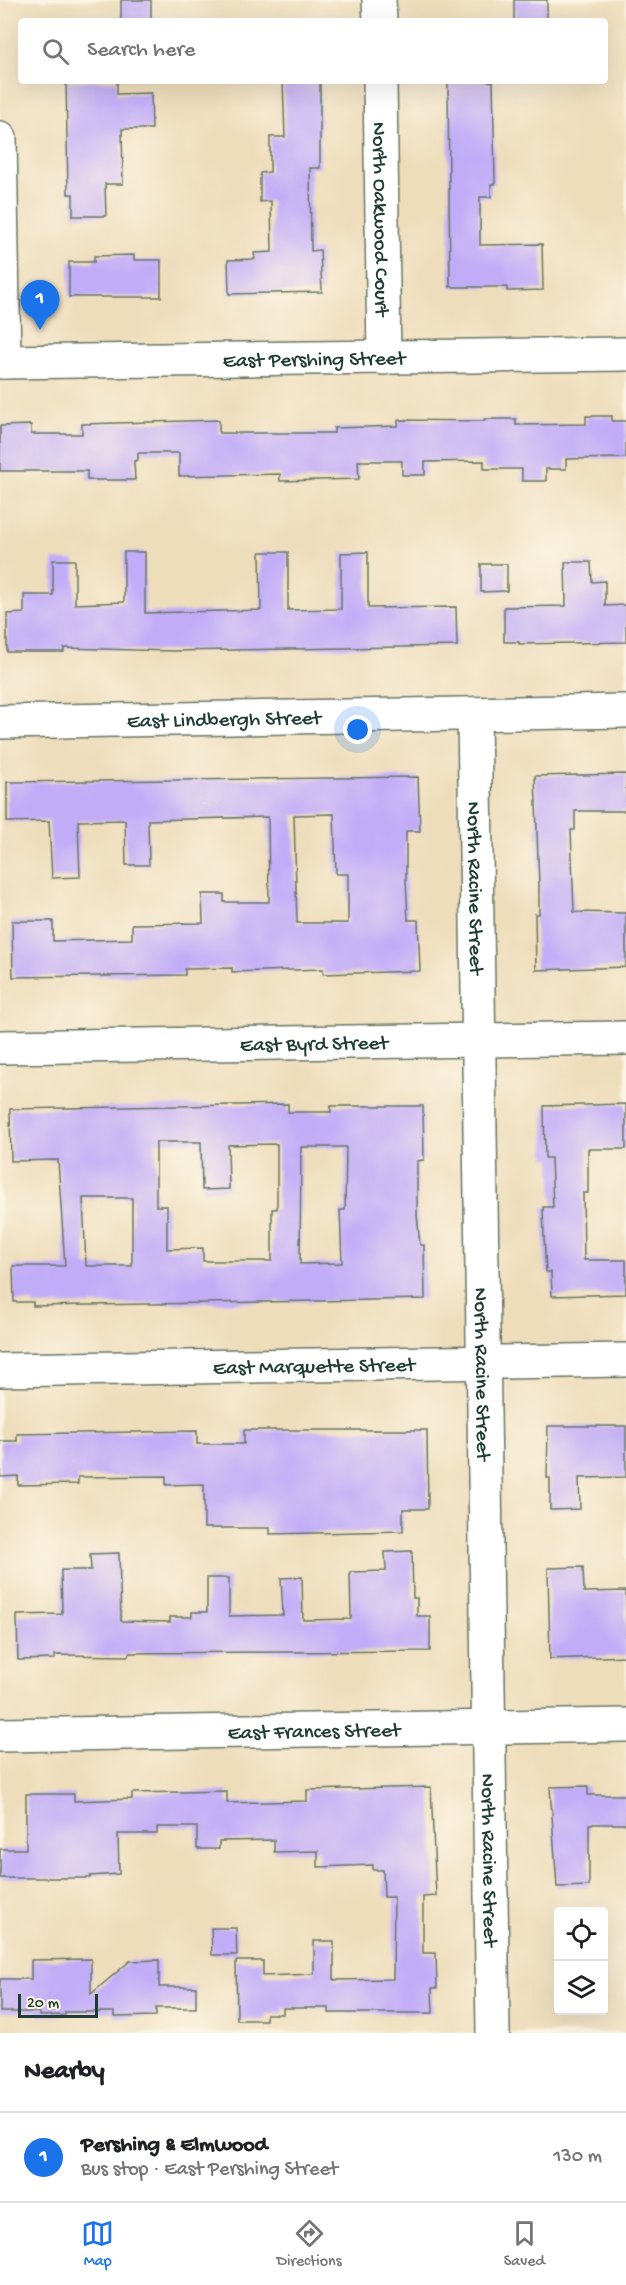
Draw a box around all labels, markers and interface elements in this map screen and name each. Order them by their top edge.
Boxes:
search box [18,18,608,84]
icon: search [39,35,72,68]
text: Search here [87,38,195,64]
street label: North Oakwood Court [365,122,392,319]
pin: 1 [20,280,60,330]
street label: East Pershing Street [223,348,408,375]
street label: East Lindbergh Street [127,707,324,736]
your location [343,715,372,744]
street label: North Racine Street [459,801,487,977]
street label: East Byrd Street [240,1032,391,1060]
street label: North Racine Street [466,1287,494,1463]
street label: East Marquette Street [213,1354,418,1383]
street label: East Frances Street [227,1720,403,1747]
street label: North Racine Street [473,1773,501,1949]
map controls [554,1907,608,2015]
button: locate [554,1907,608,1961]
button: layers [554,1961,608,2015]
scale bar [18,1991,98,2018]
text: 20 m [27,1995,59,2014]
text: Nearby [24,2057,105,2088]
text: Pershing & Elmwood [81,2133,267,2159]
text: 1 [39,2146,48,2169]
text: 130 m [553,2146,602,2169]
text: Bus stop · East Pershing Street [81,2159,338,2182]
tab: Map [81,2217,114,2272]
tab: Directions [276,2217,342,2272]
tab: Saved [504,2217,545,2272]

